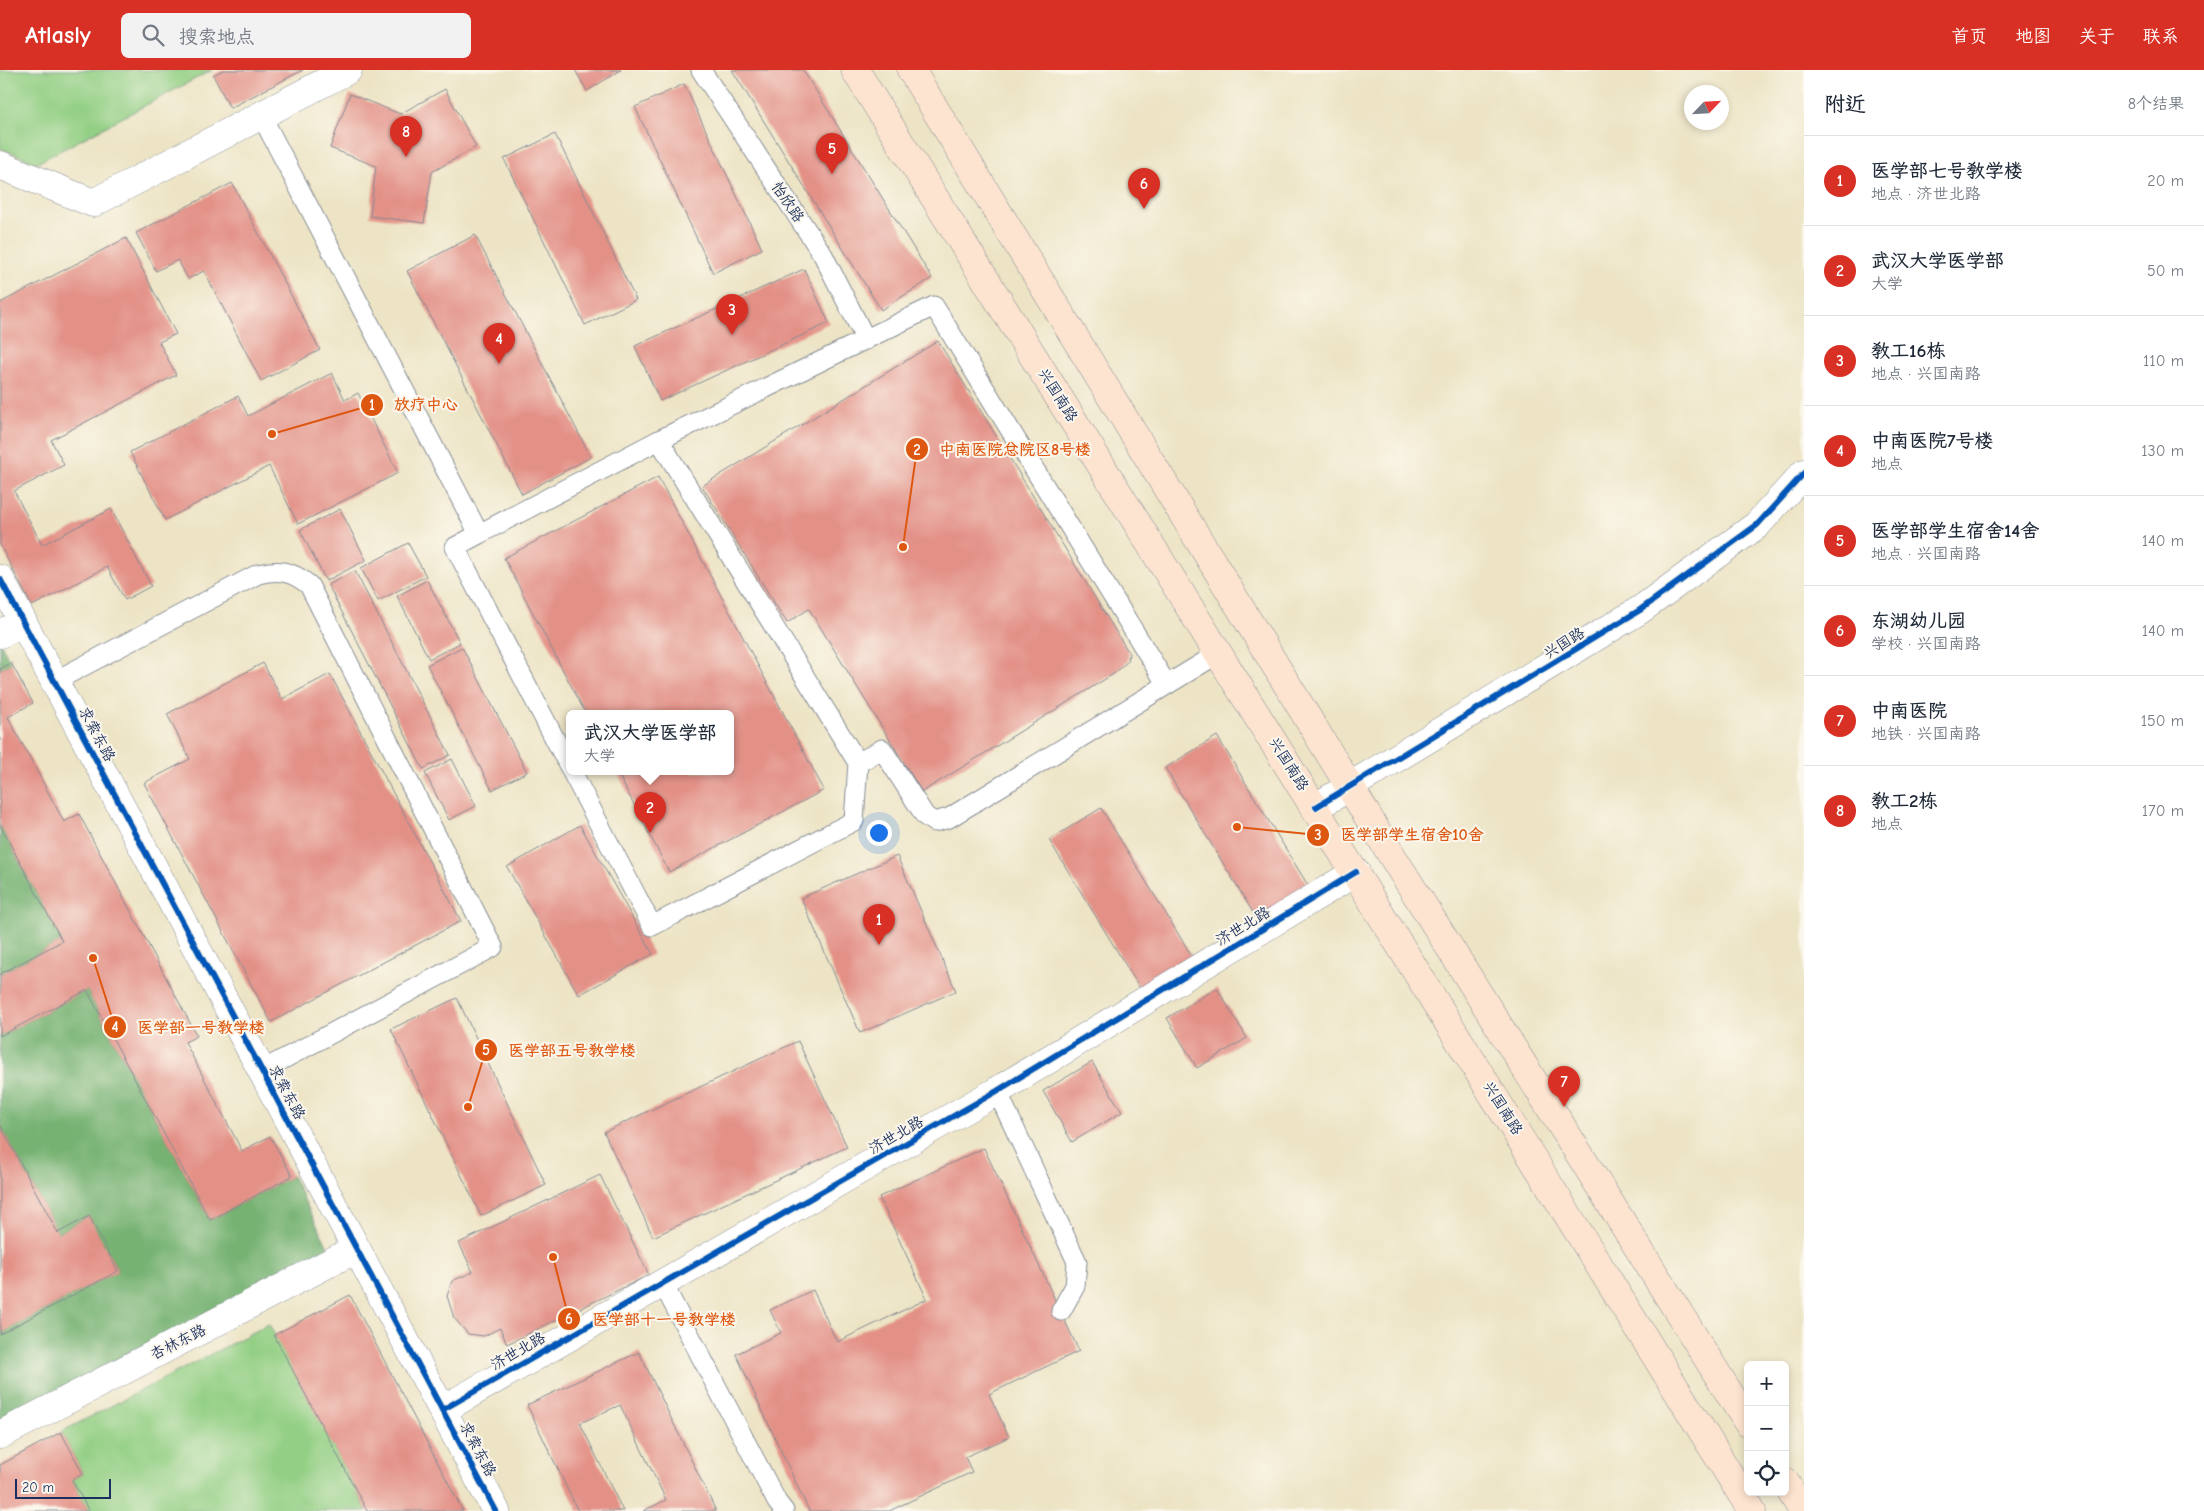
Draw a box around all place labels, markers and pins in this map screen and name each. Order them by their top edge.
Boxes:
pin: 8 [390,116,422,157]
pin: 5 [816,133,848,174]
pin: 6 [1128,168,1160,209]
pin: 3 [716,294,748,335]
pin: 4 [483,323,515,364]
callout: 放疗中心 [359,389,468,420]
callout: 中南医院总院区8号楼 [904,434,1101,465]
pin: 2 [634,792,666,833]
callout: 医学部学生宿舍10舍 [1305,819,1493,850]
pin: 1 [863,904,895,945]
callout: 医学部一号教学楼 [102,1012,275,1043]
callout: 医学部五号教学楼 [473,1035,646,1066]
pin: 7 [1548,1066,1580,1107]
callout: 医学部十一号教学楼 [557,1304,746,1335]

